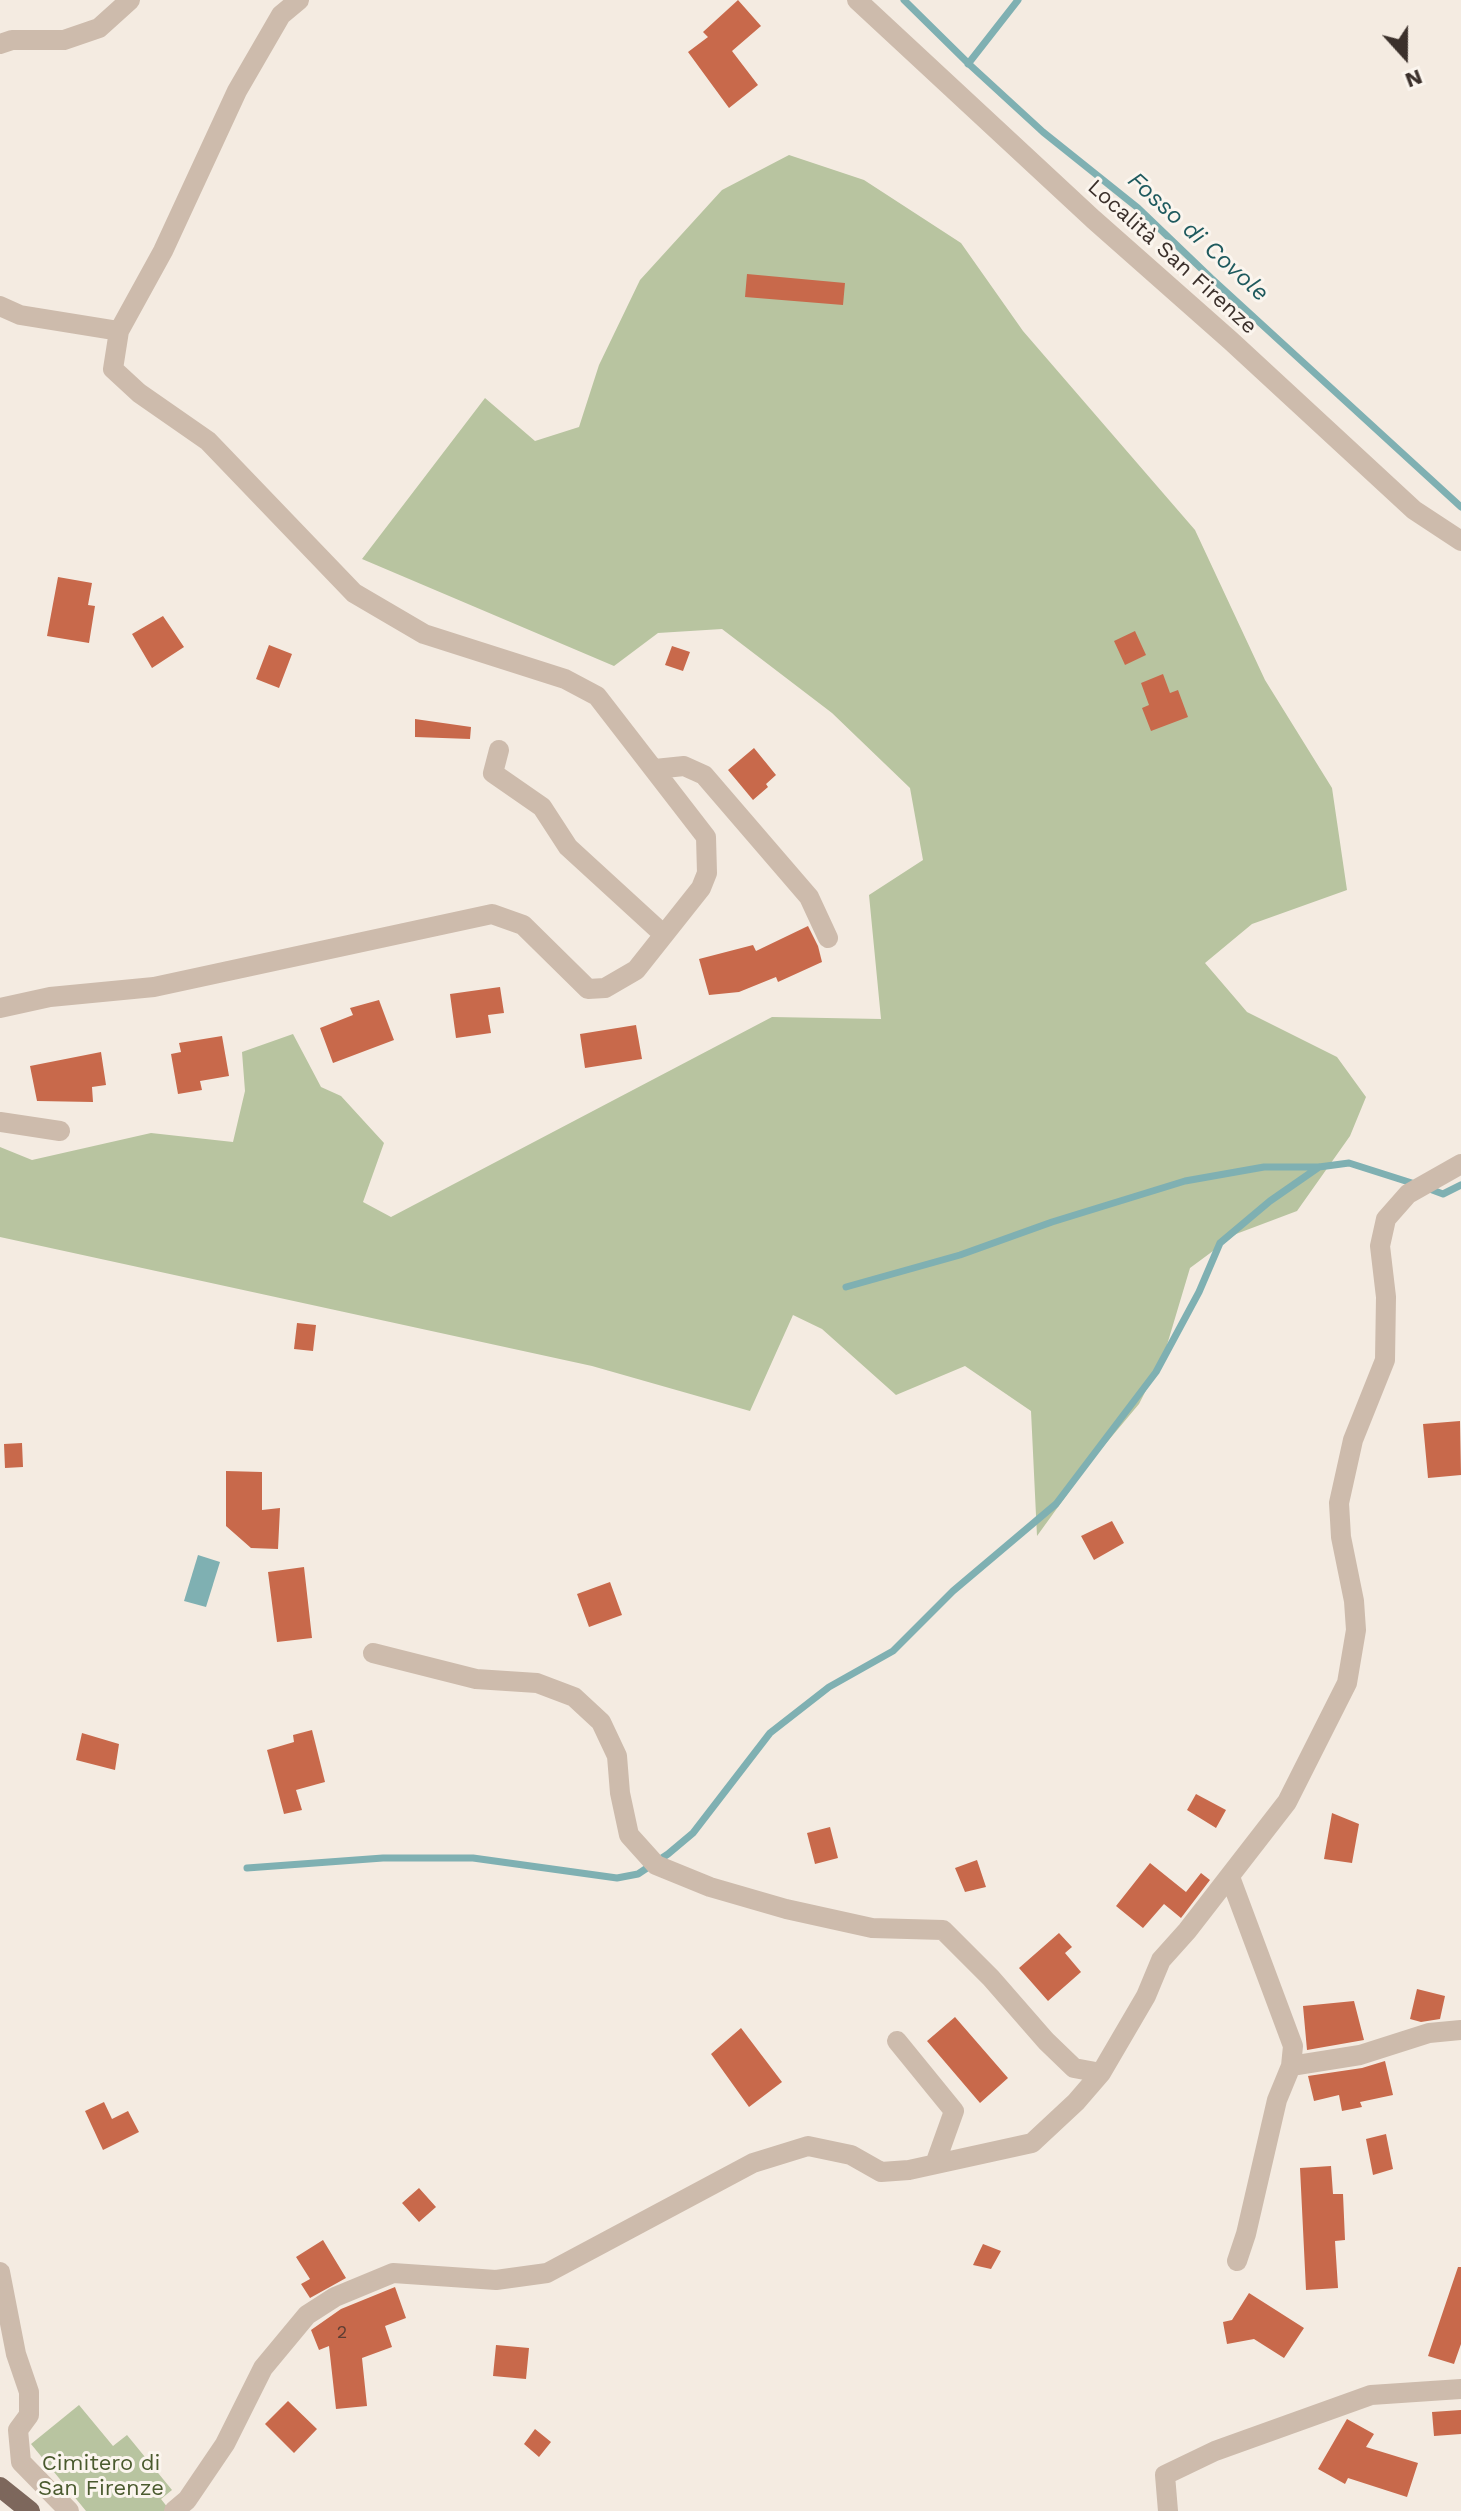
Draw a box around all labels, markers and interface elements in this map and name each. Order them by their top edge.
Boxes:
north arrow [1365,16,1445,96]
text: N [1402,64,1426,93]
water label: Fosso di Covole [1121,166,1275,308]
street label: Località San Firenze [1082,174,1262,340]
house number: 2 [337,2322,347,2344]
park label: Cimitero di San Firenze [38,2451,164,2502]

